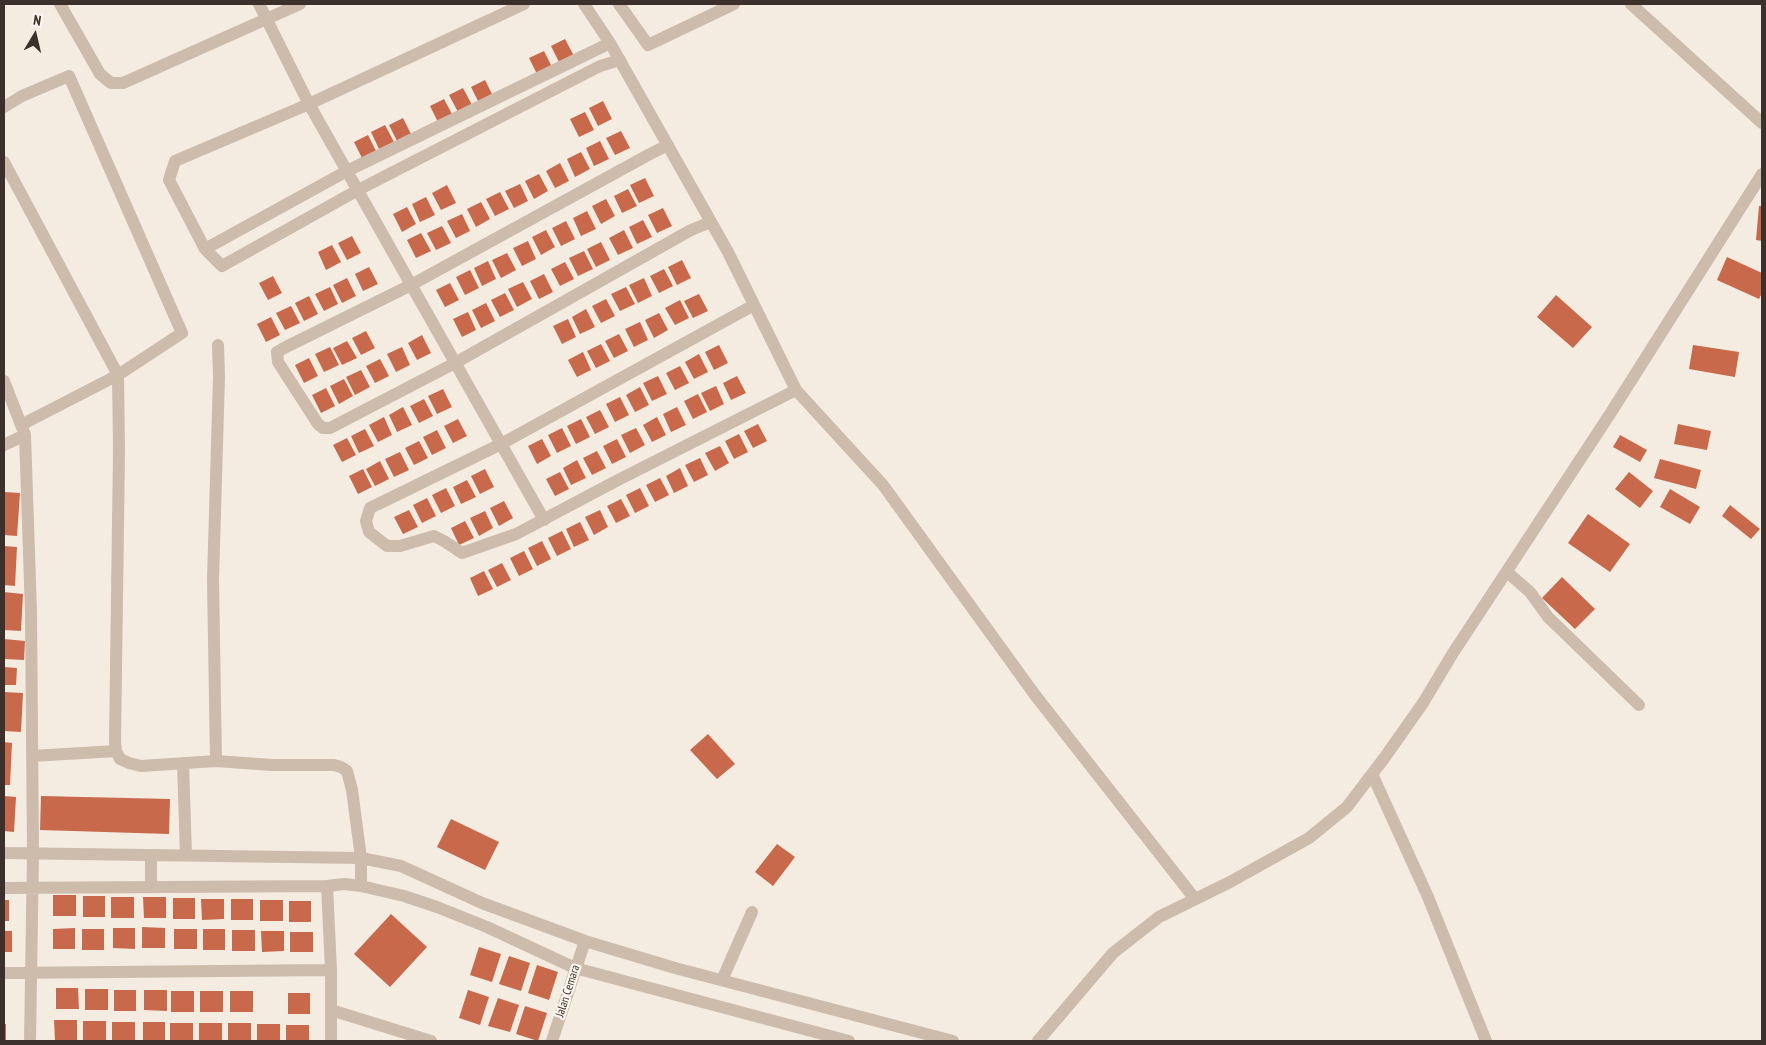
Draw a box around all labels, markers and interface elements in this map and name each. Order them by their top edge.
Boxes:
north arrow [10,10,60,60]
text: N [32,11,42,30]
street label: Jalan Cemara [553,963,583,1019]

